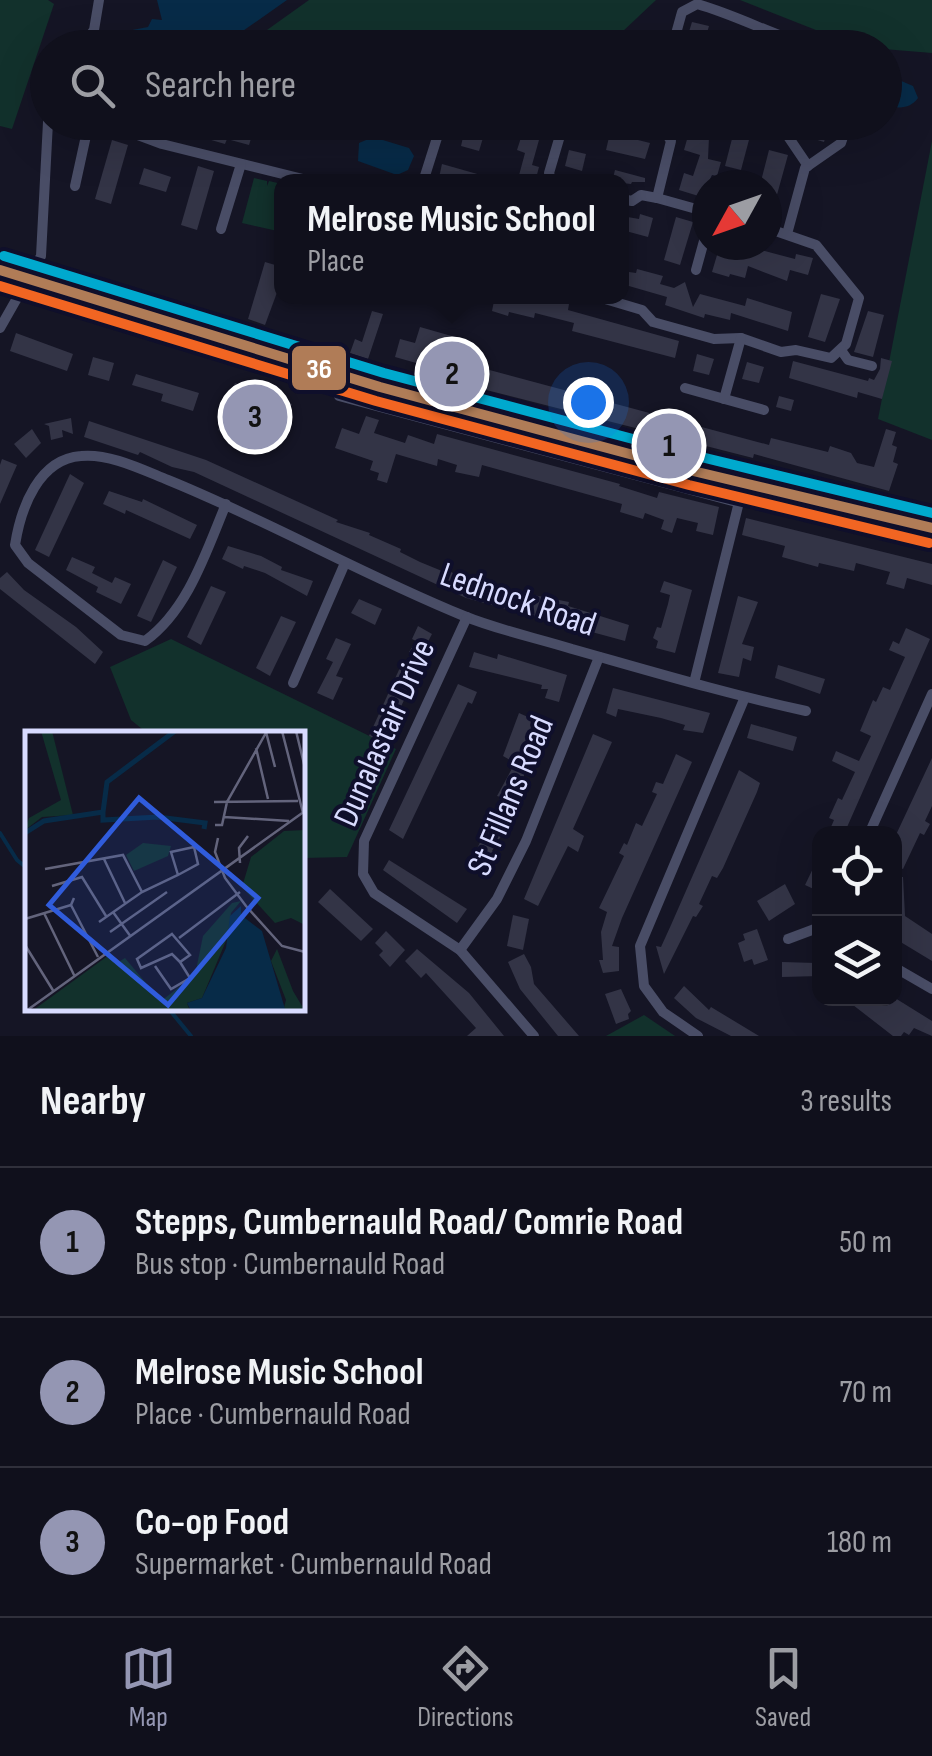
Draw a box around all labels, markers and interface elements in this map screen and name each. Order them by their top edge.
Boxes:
search box [30,30,902,140]
icon: search [65,58,120,113]
text: Search here [145,63,296,108]
north arrow [692,170,782,260]
popup [274,174,629,304]
text: Melrose Music School [307,197,596,242]
text: Place [307,242,365,281]
pin: 2 [420,336,484,412]
line badge: 36 [290,344,348,392]
text: 36 [306,353,332,386]
your location [563,377,614,428]
pin: 3 [222,380,288,454]
pin: 1 [636,408,702,484]
street label: Lednock Road [434,553,602,647]
street label: Dunalastair Drive [325,633,445,833]
street label: St Fillans Road [458,710,564,882]
inset map [25,731,305,1011]
map controls [812,826,902,1006]
button: locate [812,826,902,916]
button: layers [812,916,902,1006]
text: Nearby [40,1076,146,1127]
text: 3 results [800,1082,892,1121]
text: Stepps, Cumbernauld Road/ Comrie Road [135,1200,683,1245]
text: 1 [66,1223,79,1262]
text: 50 m [839,1223,892,1262]
text: Bus stop · Cumbernauld Road [135,1245,445,1284]
text: Melrose Music School [135,1350,423,1395]
text: 2 [65,1373,80,1412]
text: 70 m [839,1373,892,1412]
text: Place · Cumbernauld Road [135,1395,411,1434]
text: Co-op Food [135,1500,289,1545]
text: 3 [65,1523,80,1562]
text: 180 m [827,1523,892,1562]
text: Supermarket · Cumbernauld Road [135,1545,492,1584]
tab: Map [121,1641,176,1734]
tab: Directions [417,1641,514,1734]
tab: Saved [755,1641,811,1734]

